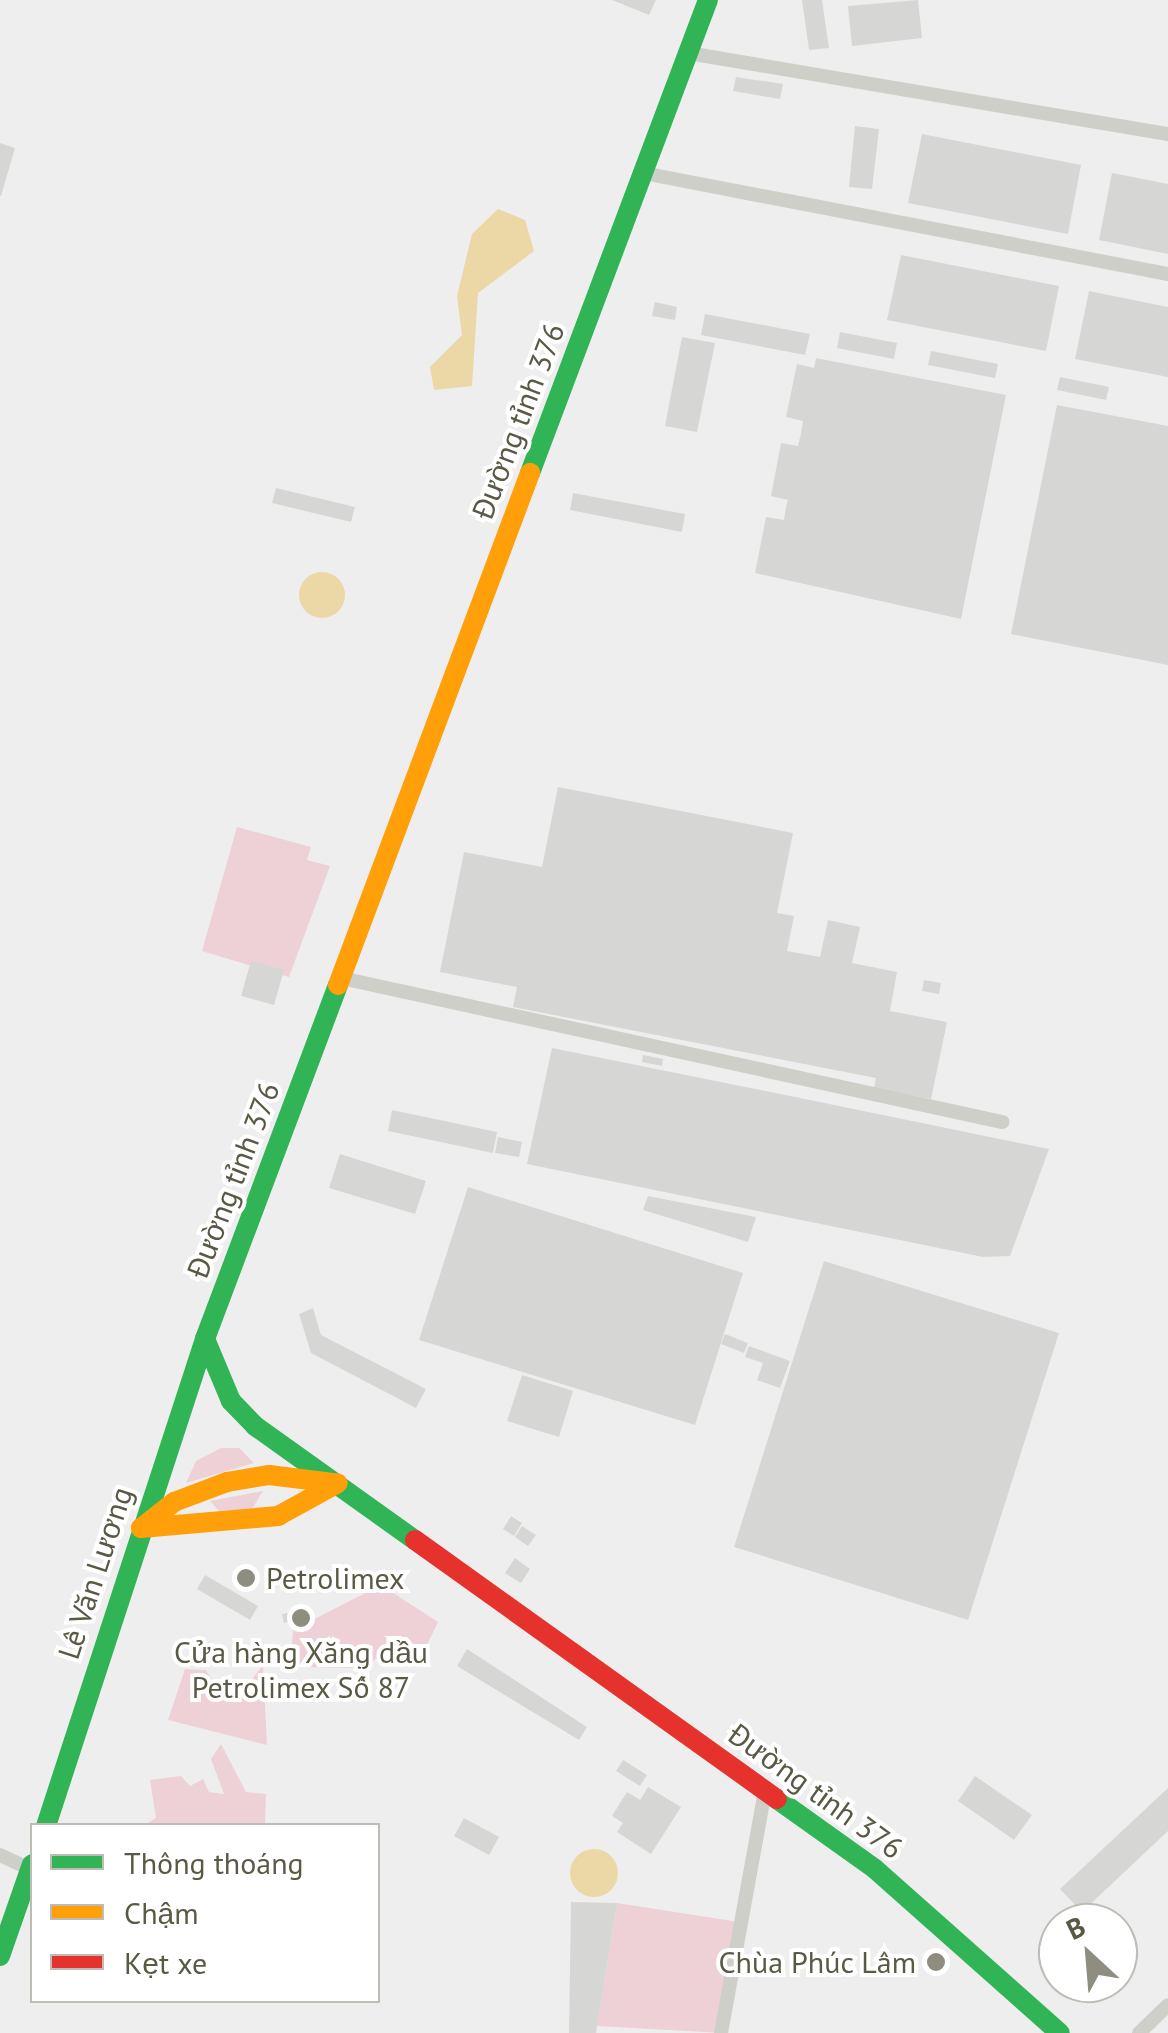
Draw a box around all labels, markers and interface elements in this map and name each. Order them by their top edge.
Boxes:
street label: Đường tỉnh 376 [464,318,572,524]
street label: Đường tỉnh 376 [179,1077,287,1283]
street label: Lê Văn Lương [50,1482,140,1664]
place label: Petrolimex [266,1560,405,1596]
marker: Petrolimex [235,1567,257,1589]
marker: Cửa hàng Xăng dầu Petrolimex Số 87 [290,1607,312,1629]
place label: Cửa hàng Xăng dầu Petrolimex Số 87 [174,1634,428,1704]
street label: Đường tỉnh 376 [722,1716,910,1866]
legend [30,1823,380,2003]
text: Thông thoáng [124,1843,304,1882]
text: Chậm [124,1893,199,1932]
north arrow [1038,1903,1138,2003]
text: B [1060,1907,1091,1948]
text: Kẹt xe [124,1943,207,1982]
place label: Chùa Phúc Lâm [718,1944,916,1980]
marker: Chùa Phúc Lâm [925,1951,947,1973]

